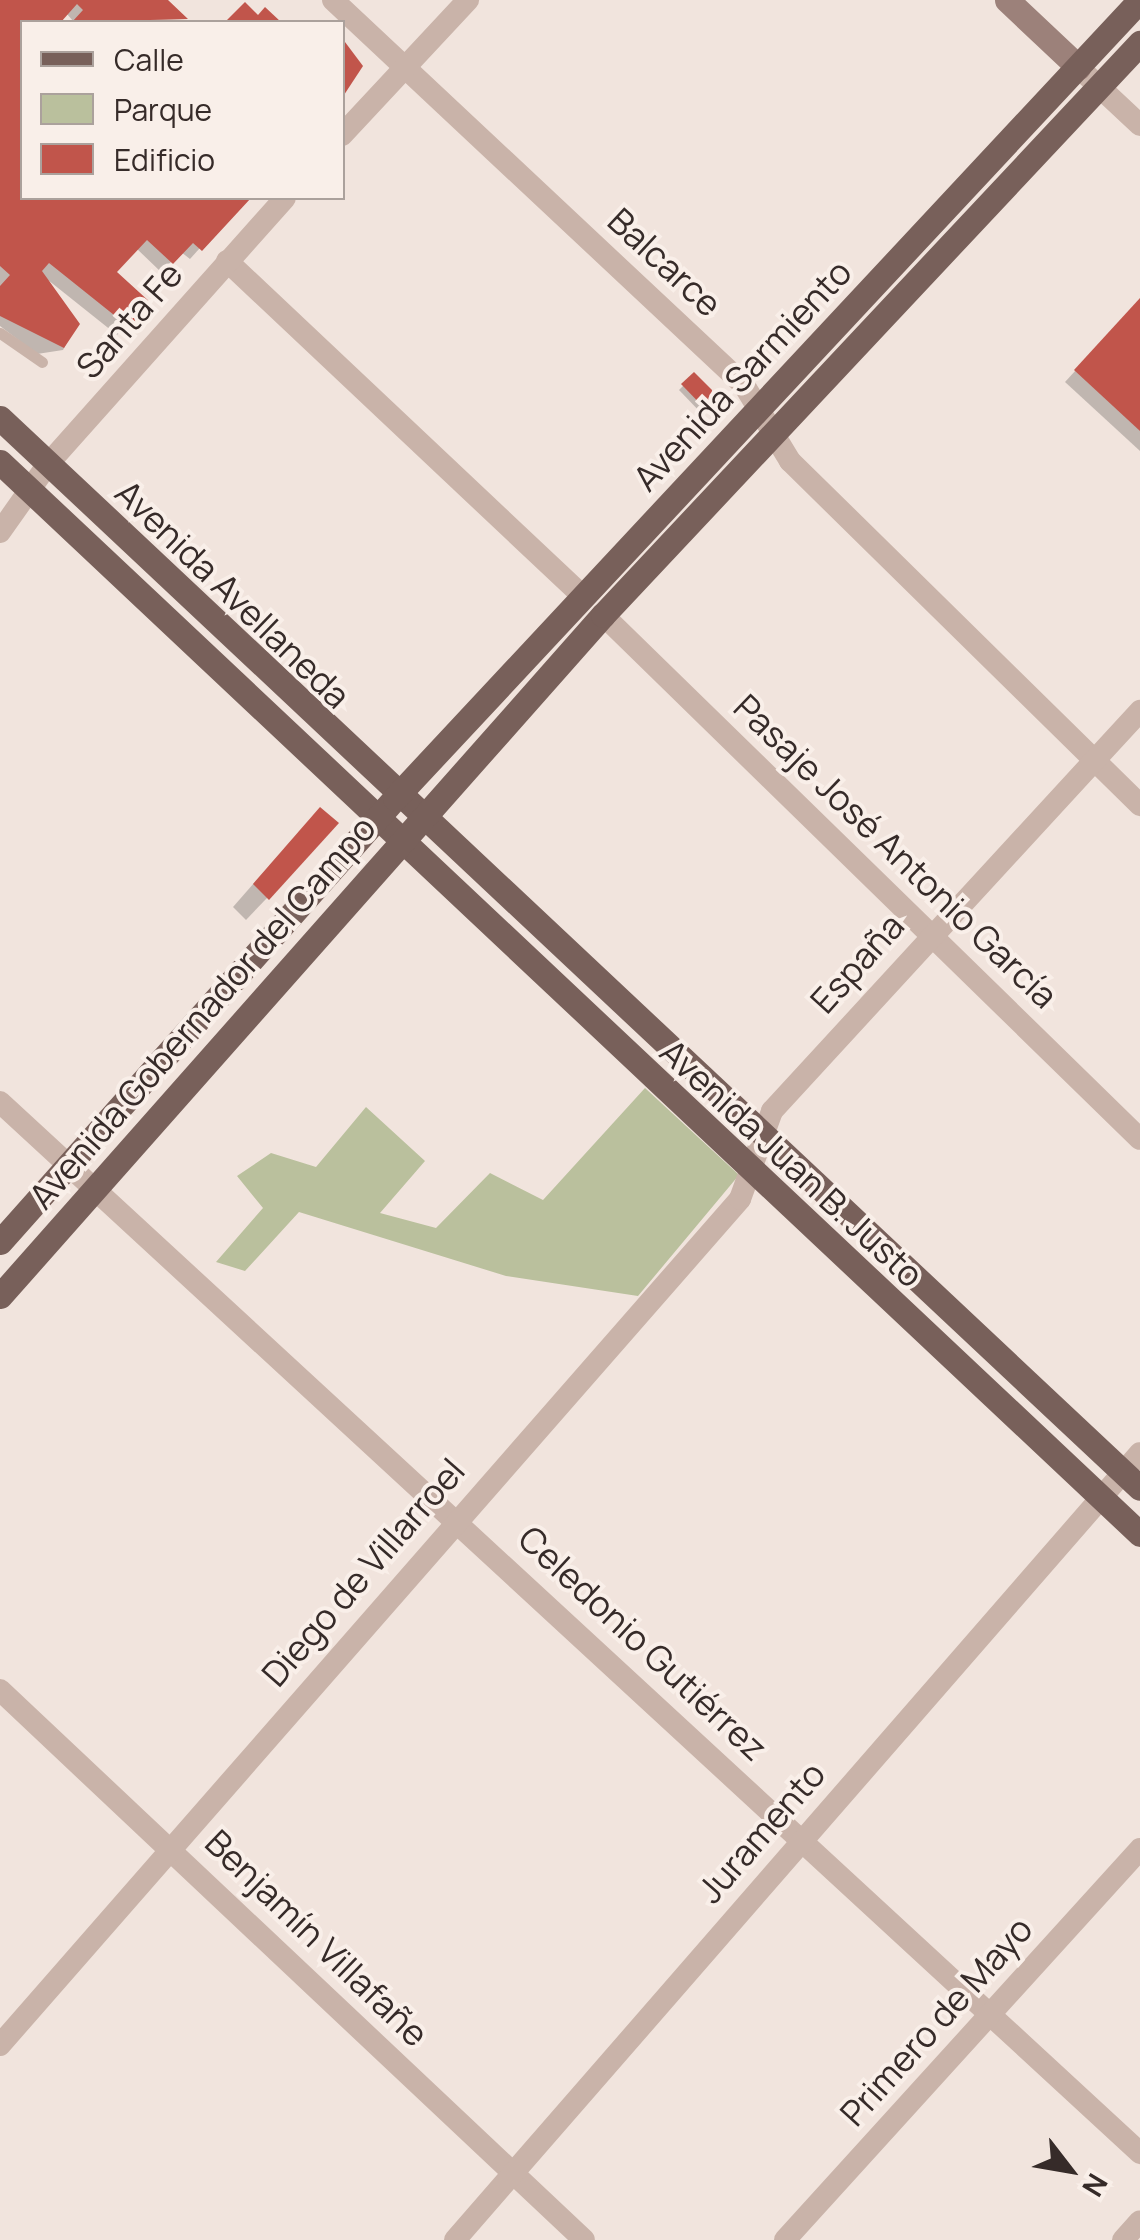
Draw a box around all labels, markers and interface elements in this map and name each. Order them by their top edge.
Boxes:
legend [20,20,345,200]
text: Calle [114,39,184,80]
text: Parque [114,89,212,130]
text: Edificio [114,139,215,180]
street label: Balcarce [600,199,730,325]
street label: Avenida Sarmiento [624,251,860,499]
street label: Santa Fe [67,253,191,387]
street label: Avenida Avellaneda [107,471,359,717]
street label: Pasaje José Antonio García [726,686,1066,1016]
street label: Avenida Gobernador del Campo [20,807,384,1217]
street label: España [802,905,912,1021]
street label: Avenida Juan B. Justo [652,1030,932,1296]
street label: Diego de Villarroel [253,1450,473,1694]
street label: Celedonio Gutiérrez [510,1517,776,1769]
street label: Juramento [689,1753,833,1911]
street label: Benjamín Villafañe [197,1821,437,2055]
street label: Primero de Mayo [831,1908,1041,2134]
north arrow [1020,2120,1120,2220]
text: N [1074,2167,1117,2204]

